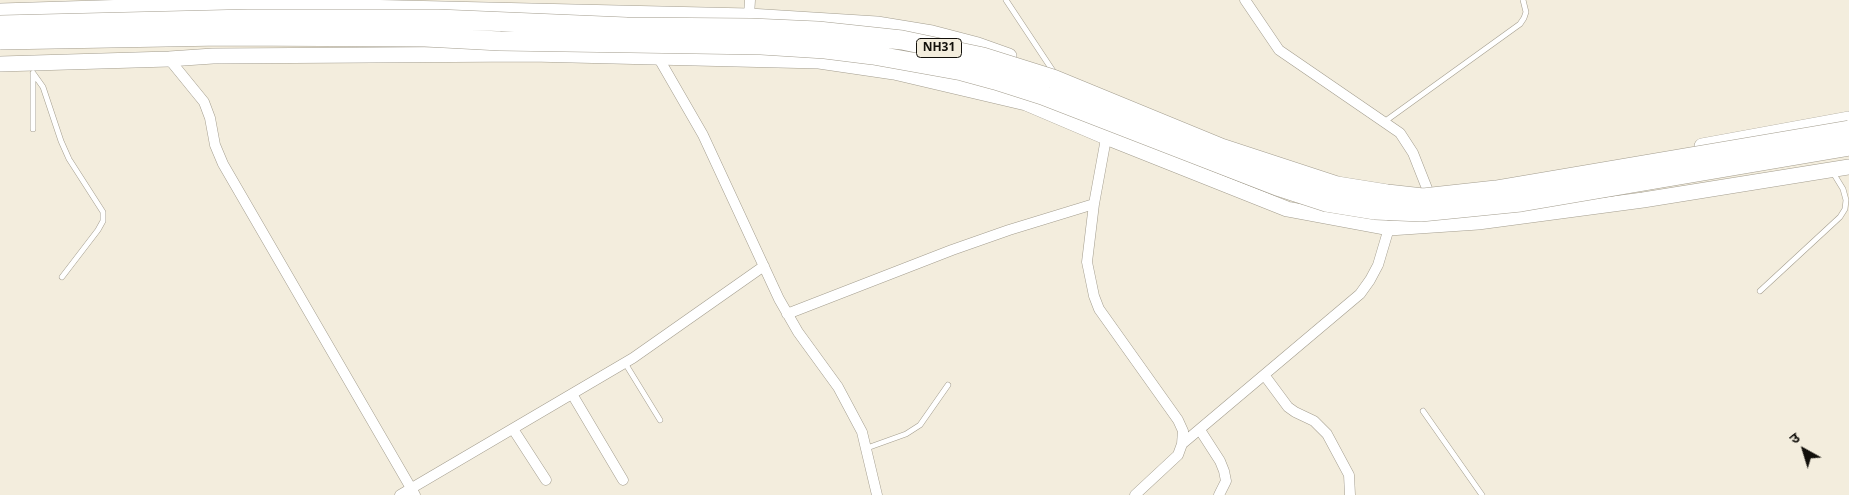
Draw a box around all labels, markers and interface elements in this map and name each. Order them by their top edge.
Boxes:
road number: NH31 [916,38,962,58]
north arrow [1779,425,1829,475]
text: उ [1785,428,1803,448]

